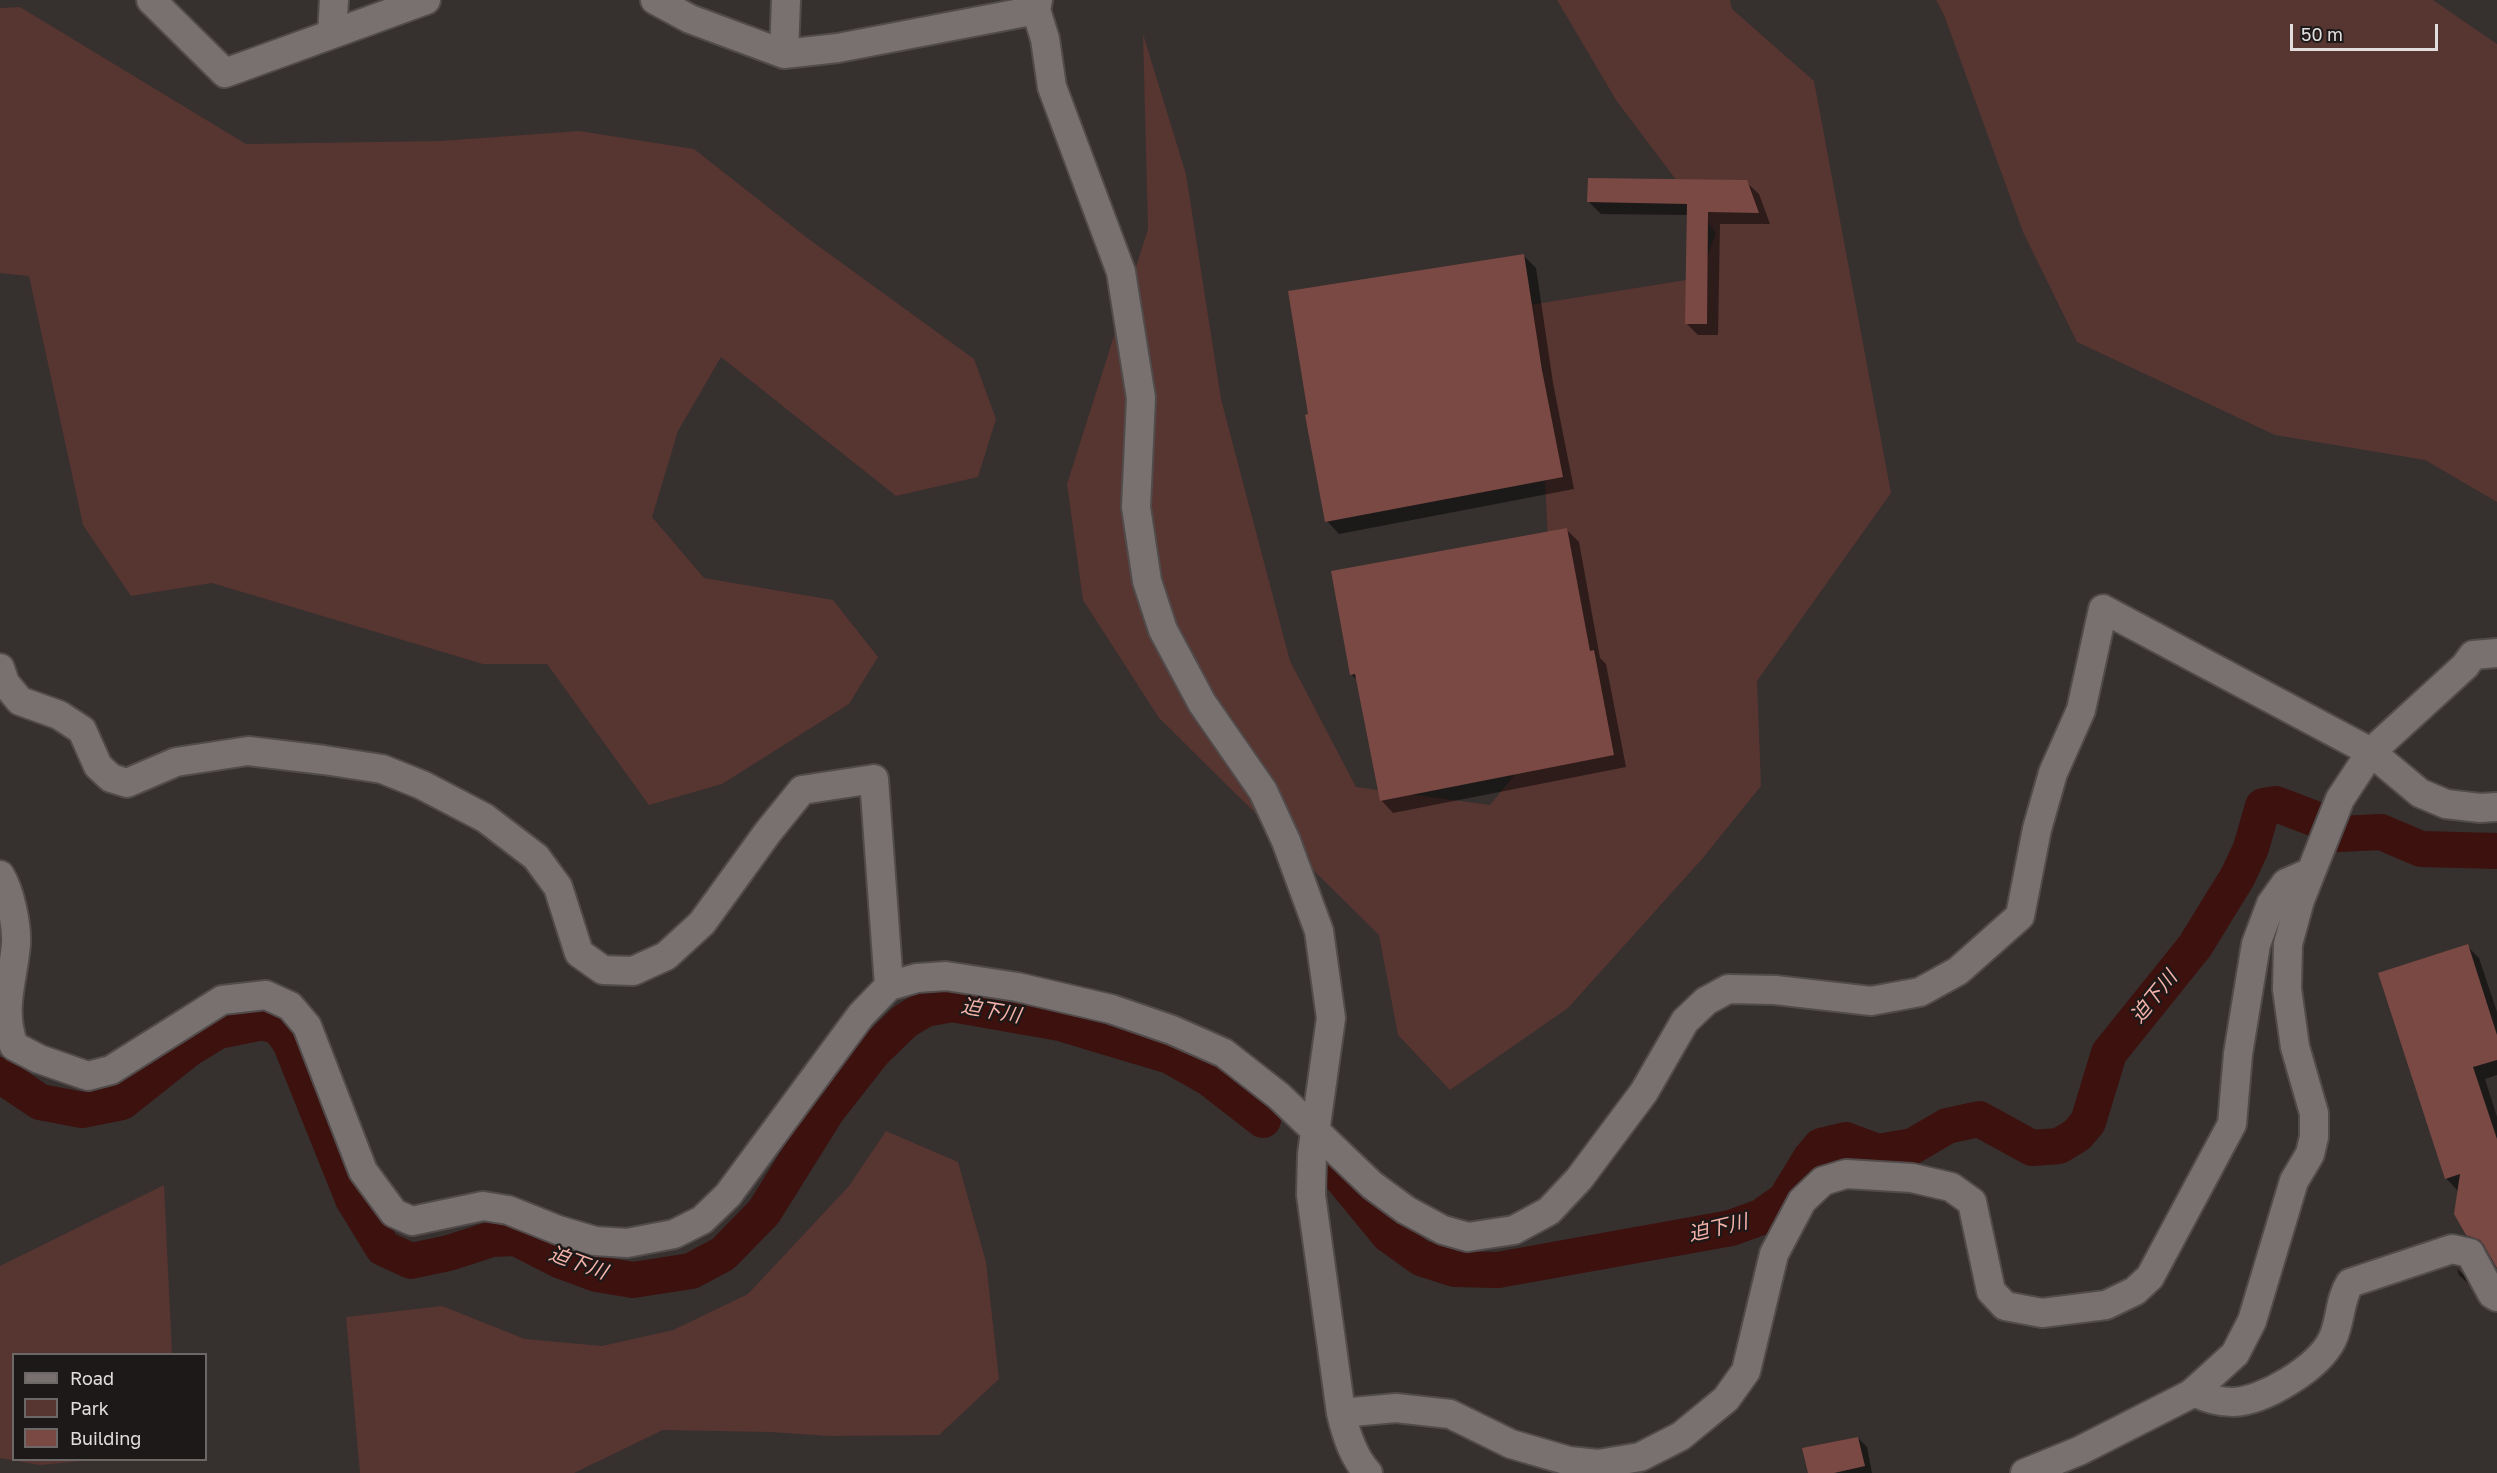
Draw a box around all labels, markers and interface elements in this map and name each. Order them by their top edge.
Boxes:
scale bar [2293,12,2442,50]
text: 50 m [2301,23,2343,45]
water label: 迫下川 [2126,966,2182,1028]
water label: 迫下川 [959,994,1023,1028]
water label: 迫下川 [1686,1210,1750,1246]
water label: 迫下川 [546,1241,610,1285]
legend [12,1353,207,1461]
text: Road [70,1367,114,1389]
text: Park [70,1397,109,1419]
text: Building [70,1427,141,1449]

